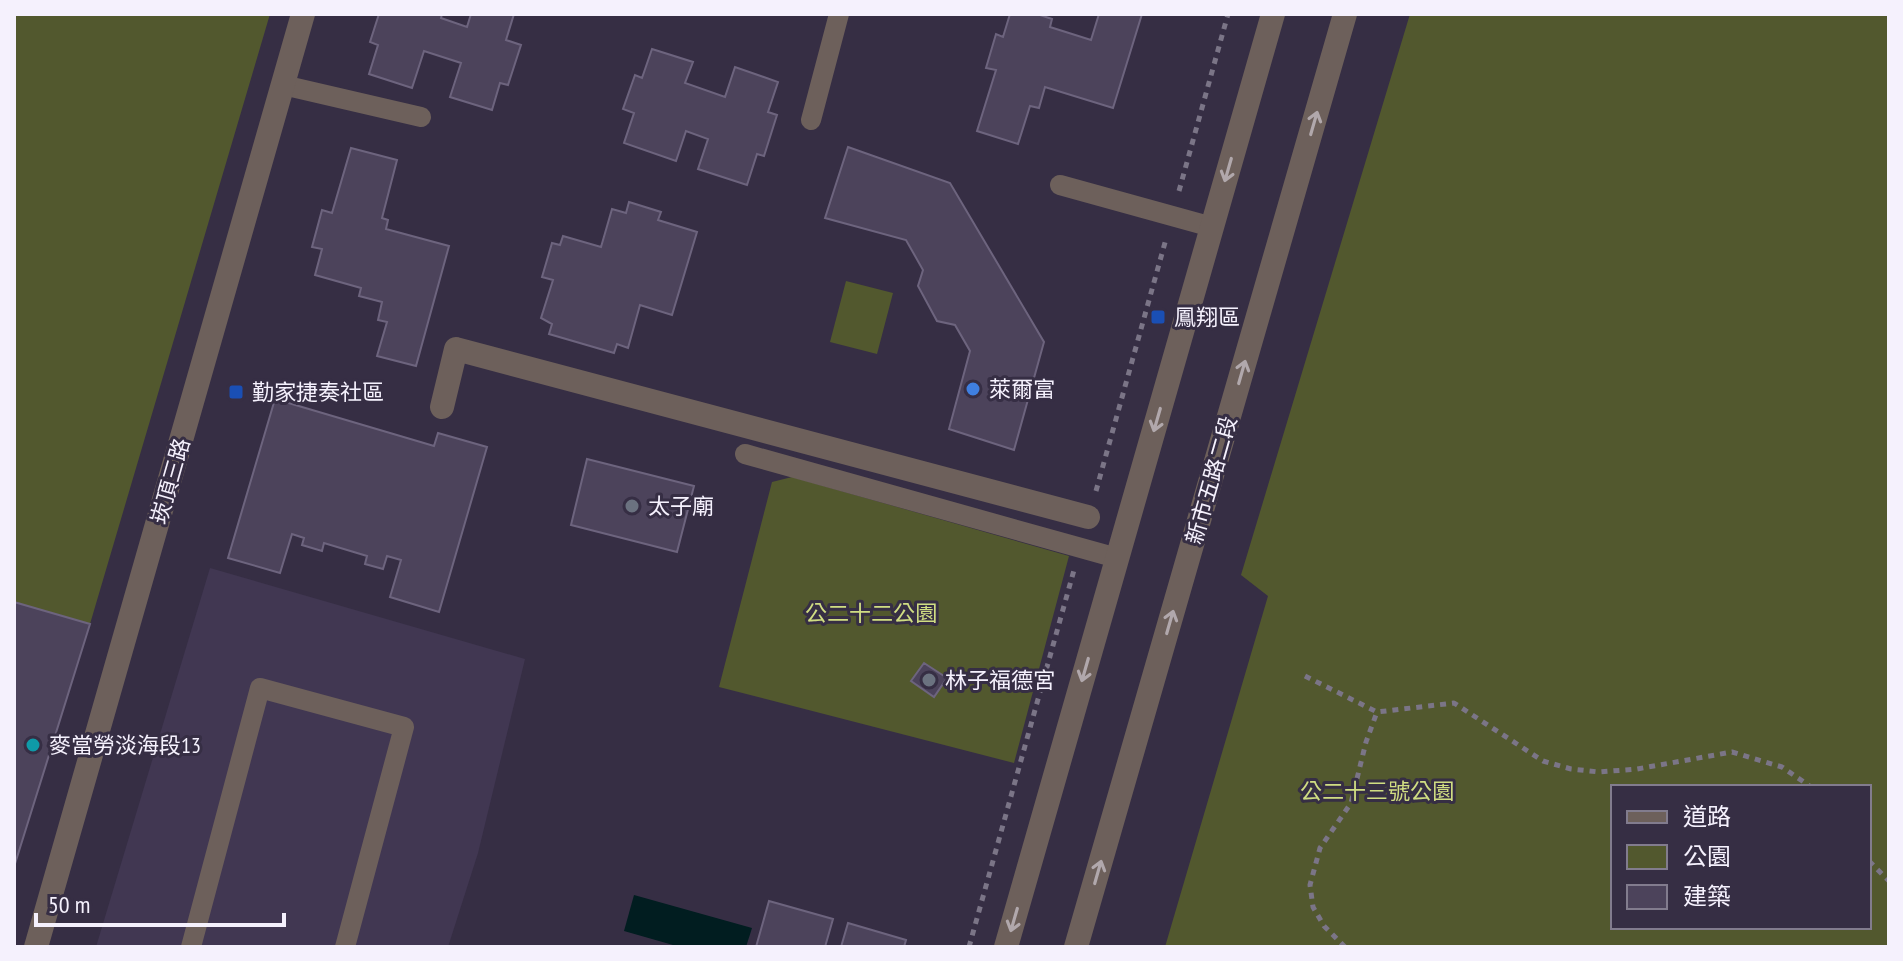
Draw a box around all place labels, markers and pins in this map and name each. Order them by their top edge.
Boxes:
place label: 鳳翔區 [1174,303,1240,331]
marker: 鳳翔區 [1149,308,1167,326]
place label: 萊爾富 [989,375,1055,403]
place label: 勤家捷奏社區 [252,378,384,406]
marker: 萊爾富 [964,380,982,398]
marker: 勤家捷奏社區 [227,383,245,401]
place label: 太子廟 [648,492,714,520]
marker: 太子廟 [623,497,641,515]
place label: 林子福德宮 [945,666,1055,694]
marker: 林子福德宮 [920,671,938,689]
place label: 麥當勞淡海段13 [49,731,201,759]
marker: 麥當勞淡海段13 [24,736,42,754]

